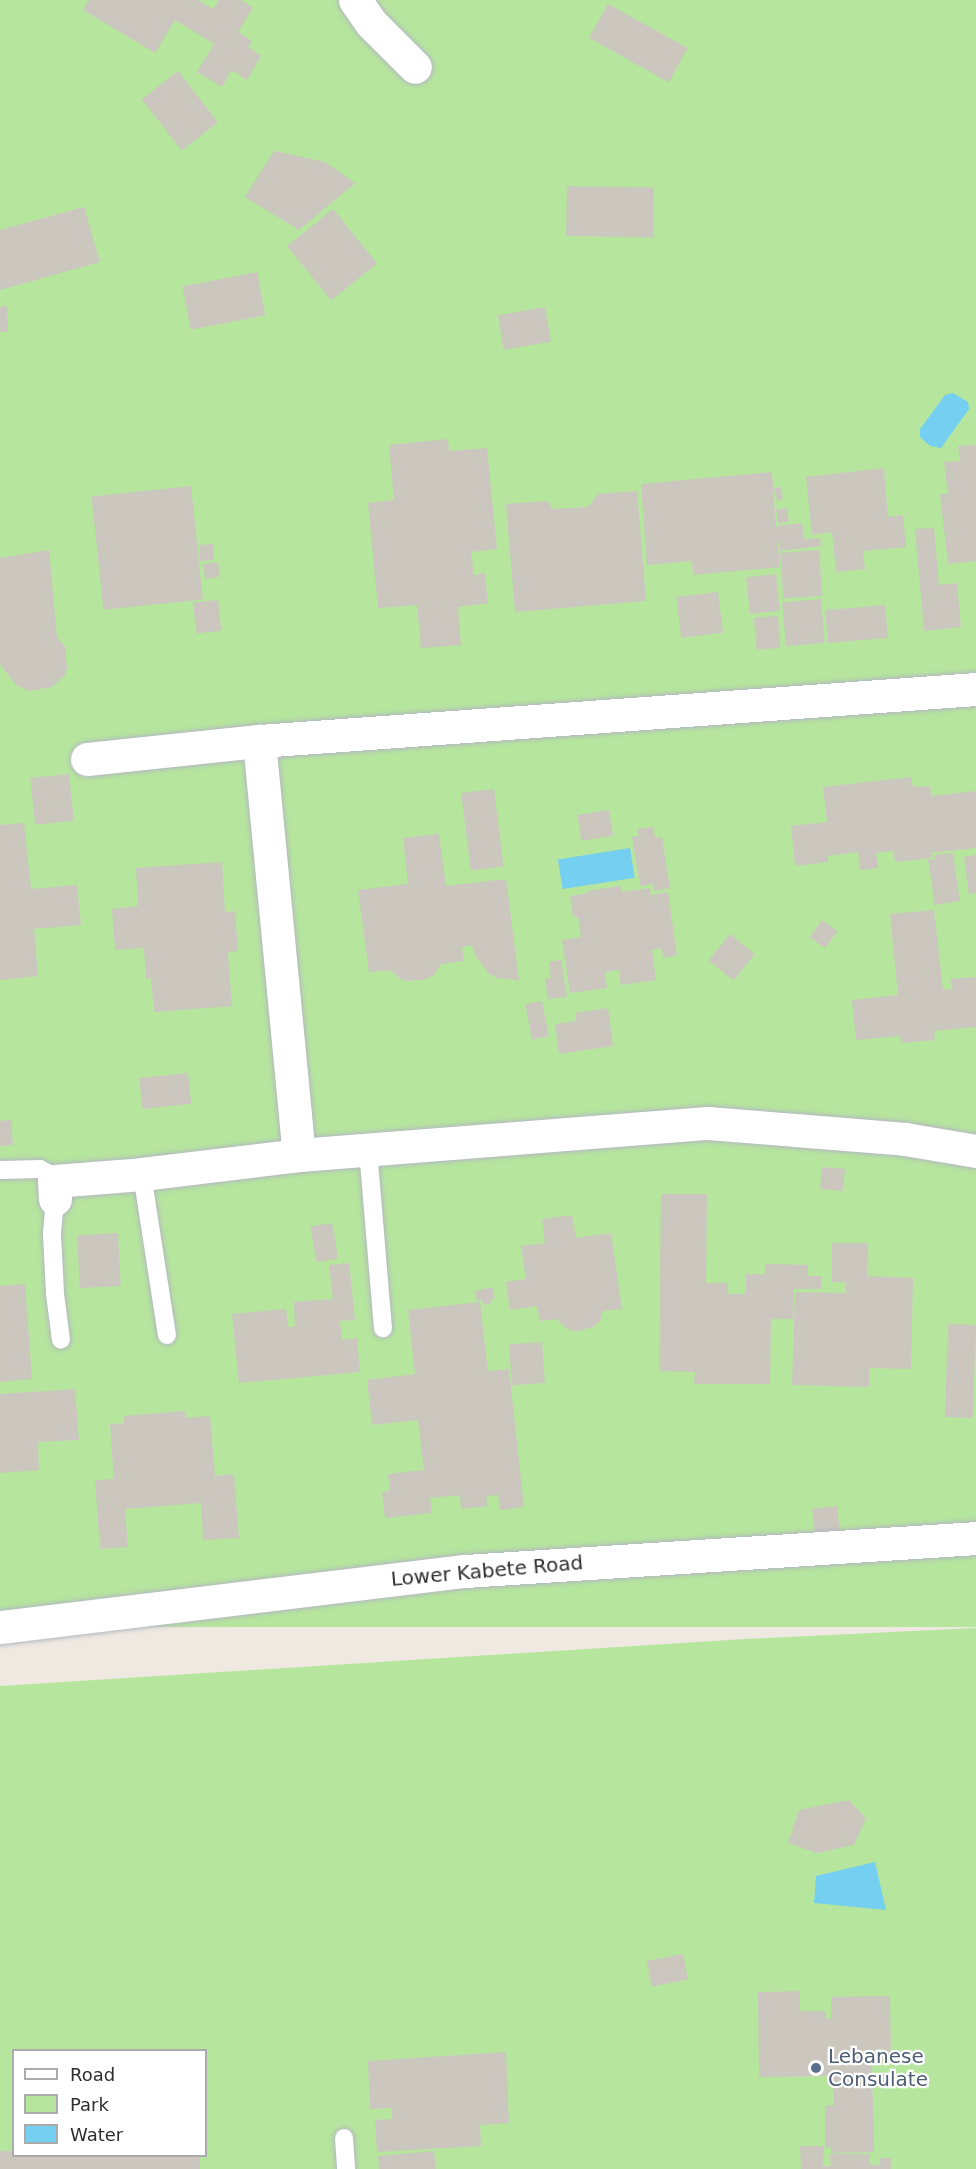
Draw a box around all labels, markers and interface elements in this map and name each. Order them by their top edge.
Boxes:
street label: Lower Kabete Road [390,1551,584,1591]
place label: Lebanese Consulate [828,2044,928,2091]
legend [12,2049,207,2157]
marker: Lebanese Consulate [809,2061,823,2075]
text: Road [70,2064,115,2085]
text: Park [70,2094,109,2115]
text: Water [70,2124,123,2145]

